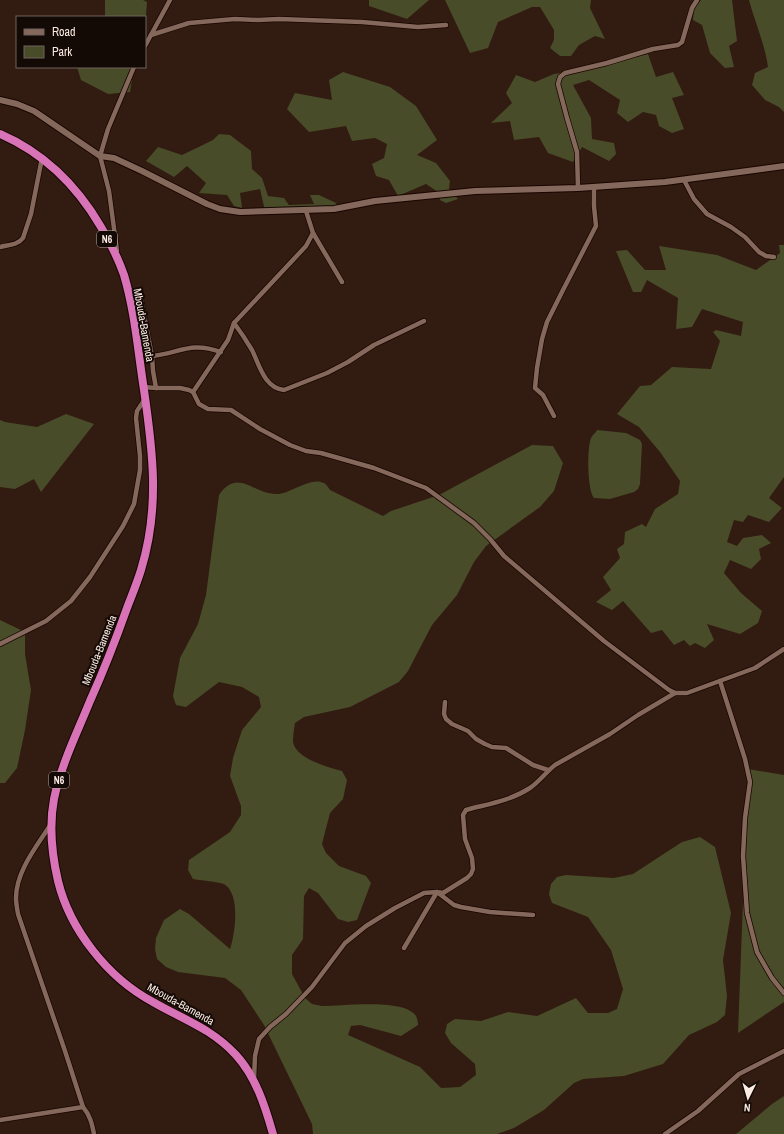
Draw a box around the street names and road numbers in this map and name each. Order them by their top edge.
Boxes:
road number: N6 [97,231,117,247]
street label: Mbouda-Bamenda [131,287,157,363]
street label: Mbouda-Bamenda [79,613,119,687]
road number: N6 [49,772,69,788]
street label: Mbouda-Bamenda [145,980,217,1028]

